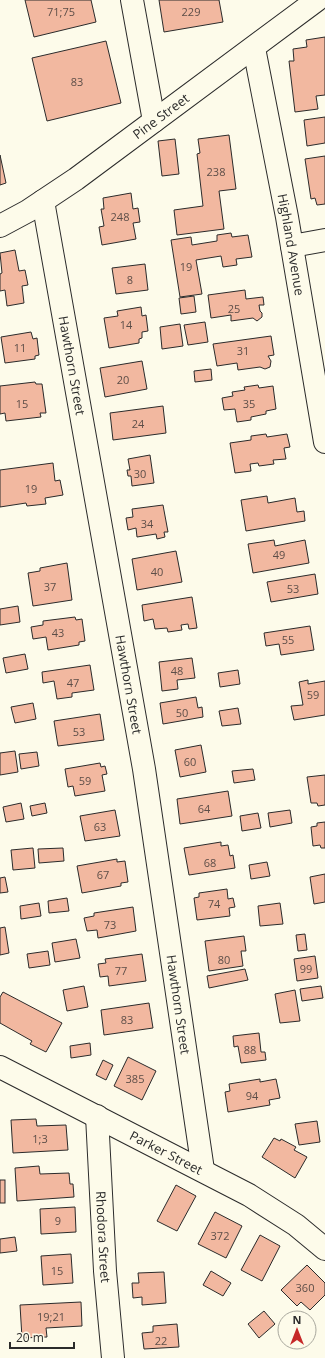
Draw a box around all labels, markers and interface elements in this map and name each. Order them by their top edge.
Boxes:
house number: 71;75 [47,4,75,19]
house number: 229 [182,4,200,19]
house number: 83 [71,74,83,89]
street label: Pine Street [129,89,193,143]
house number: 238 [207,164,225,179]
street label: Highland Avenue [274,192,309,297]
house number: 248 [111,209,129,224]
house number: 19 [180,259,192,274]
house number: 8 [127,272,133,287]
house number: 25 [228,301,240,316]
street label: Hawthorn Street [55,314,90,417]
house number: 14 [120,317,133,332]
house number: 11 [14,340,26,355]
house number: 31 [237,343,249,358]
house number: 20 [117,372,129,387]
house number: 15 [16,396,28,411]
house number: 35 [243,396,255,411]
house number: 24 [132,416,145,431]
house number: 30 [134,466,146,481]
house number: 19 [25,481,37,496]
house number: 34 [141,516,154,531]
house number: 49 [273,547,285,562]
house number: 40 [151,564,163,579]
house number: 37 [44,579,56,594]
house number: 53 [287,581,299,596]
house number: 43 [52,625,64,640]
house number: 55 [282,632,294,647]
street label: Hawthorn Street [111,633,147,736]
house number: 48 [171,663,183,678]
house number: 47 [67,675,79,690]
house number: 59 [307,687,319,702]
house number: 50 [176,705,188,720]
house number: 53 [73,724,85,739]
house number: 60 [184,754,196,769]
house number: 59 [79,773,91,788]
house number: 64 [198,801,211,816]
house number: 63 [94,819,106,834]
house number: 68 [204,855,216,870]
house number: 67 [97,867,109,882]
house number: 74 [208,896,221,911]
house number: 73 [104,917,116,932]
house number: 80 [218,952,230,967]
street label: Hawthorn Street [162,954,195,1056]
house number: 99 [300,961,312,976]
house number: 77 [115,963,127,978]
house number: 83 [121,1012,133,1027]
house number: 88 [244,1042,256,1057]
house number: 385 [126,1071,144,1086]
house number: 94 [246,1088,259,1103]
street label: Parker Street [127,1126,206,1179]
house number: 1;3 [32,1131,48,1146]
street label: Rhodora Street [92,1190,115,1284]
house number: 9 [55,1213,61,1228]
house number: 372 [211,1228,229,1243]
house number: 15 [51,1263,63,1278]
house number: 360 [296,1280,314,1295]
house number: 19;21 [37,1309,65,1324]
north arrow [277,1310,317,1350]
text: N [293,1312,301,1327]
scale bar [10,1324,74,1350]
text: 20 m [16,1329,44,1346]
house number: 22 [155,1333,167,1348]

